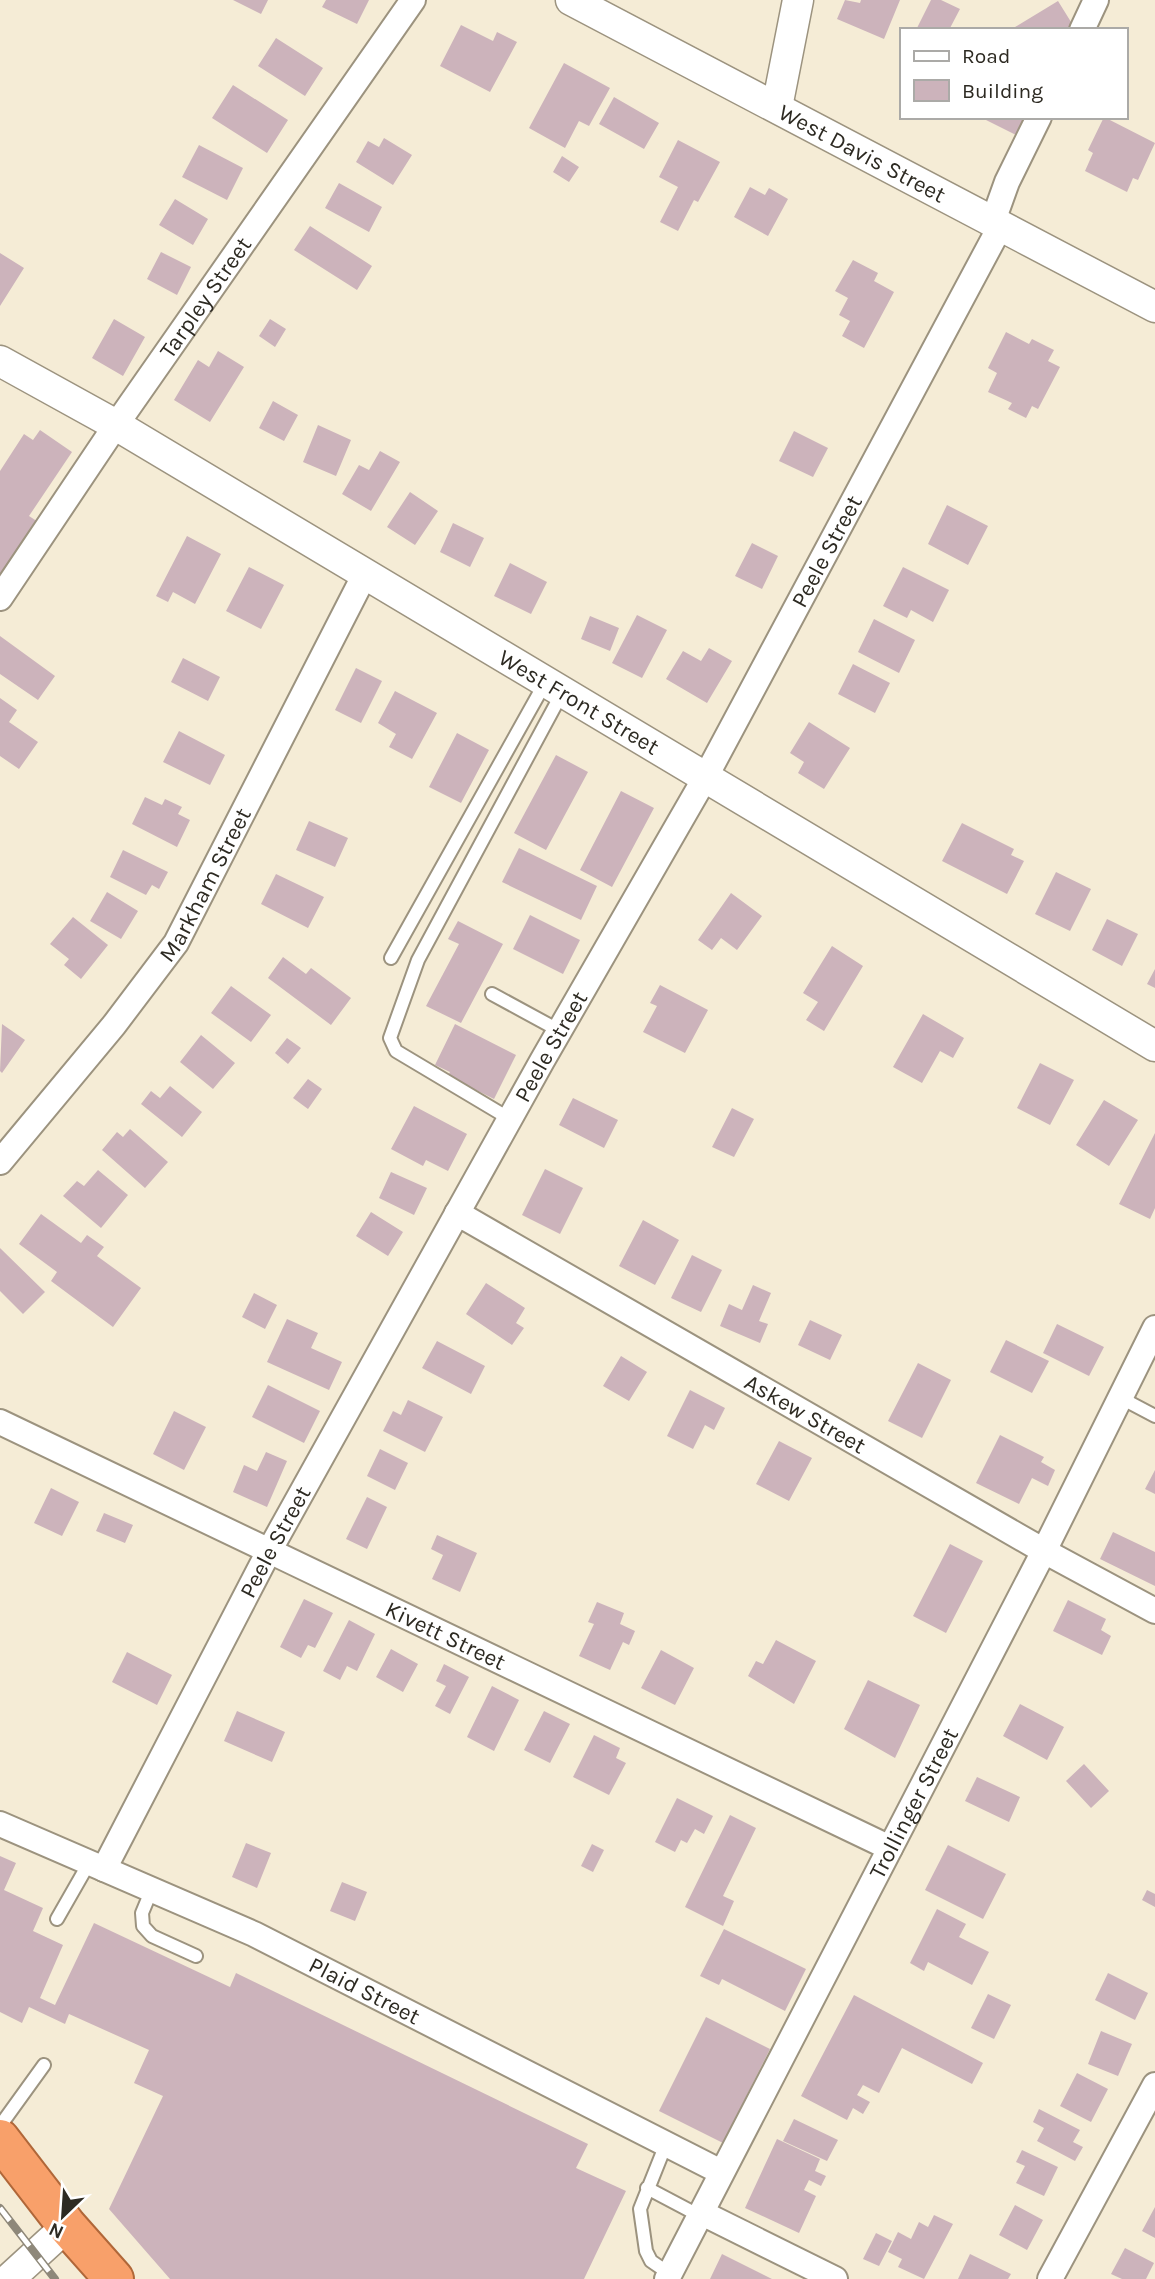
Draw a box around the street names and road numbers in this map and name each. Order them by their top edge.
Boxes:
street label: West Davis Street [774,98,951,208]
street label: Tarpley Street [154,231,257,363]
street label: Peele Street [785,490,868,612]
street label: West Front Street [494,644,664,760]
street label: Markham Street [153,803,257,967]
street label: Peele Street [508,986,593,1107]
street label: Askew Street [740,1368,871,1459]
street label: Peele Street [234,1481,316,1602]
street label: Kivett Street [381,1595,510,1676]
street label: Trollinger Street [863,1723,964,1883]
street label: Plaid Street [305,1951,425,2030]

